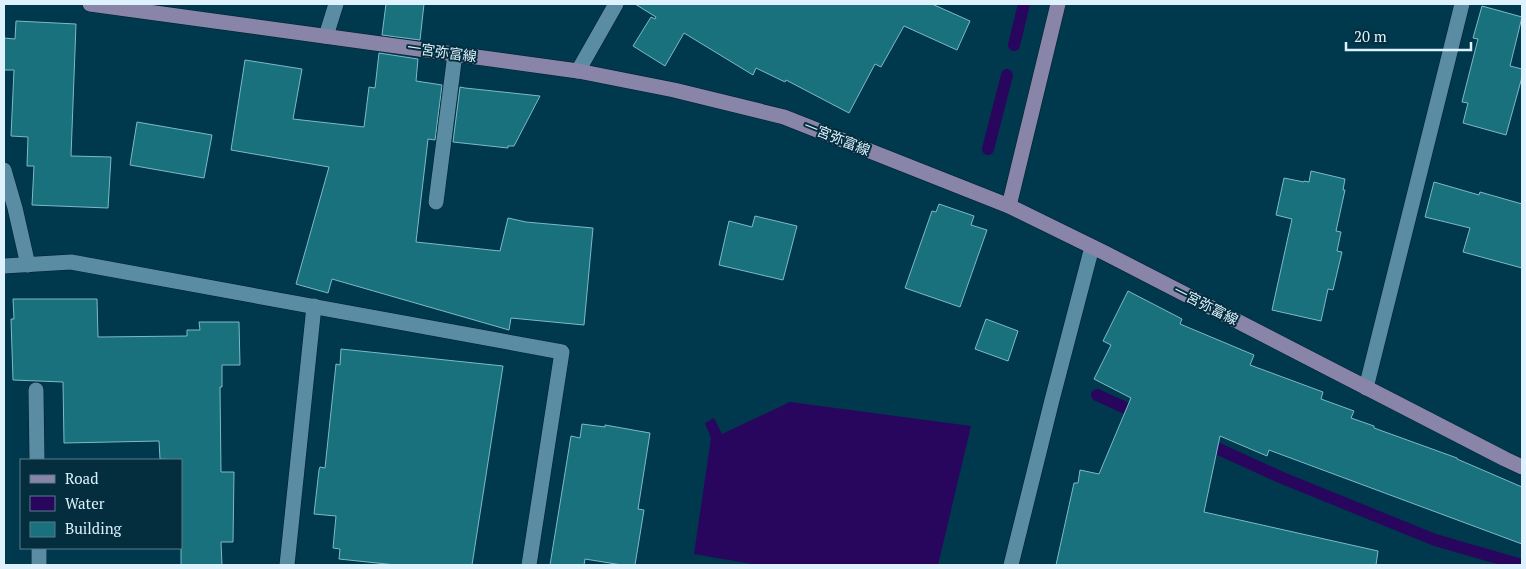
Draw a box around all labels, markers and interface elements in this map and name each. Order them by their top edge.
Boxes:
scale bar [1346,20,1471,52]
text: 20 m [1354,26,1387,46]
street label: 一宮弥富線 [406,37,478,66]
street label: 一宮弥富線 [801,116,873,159]
street label: 一宮弥富線 [1171,280,1242,329]
legend [20,459,182,549]
text: Road [65,468,98,488]
text: Water [65,493,105,513]
text: Building [65,518,123,538]

